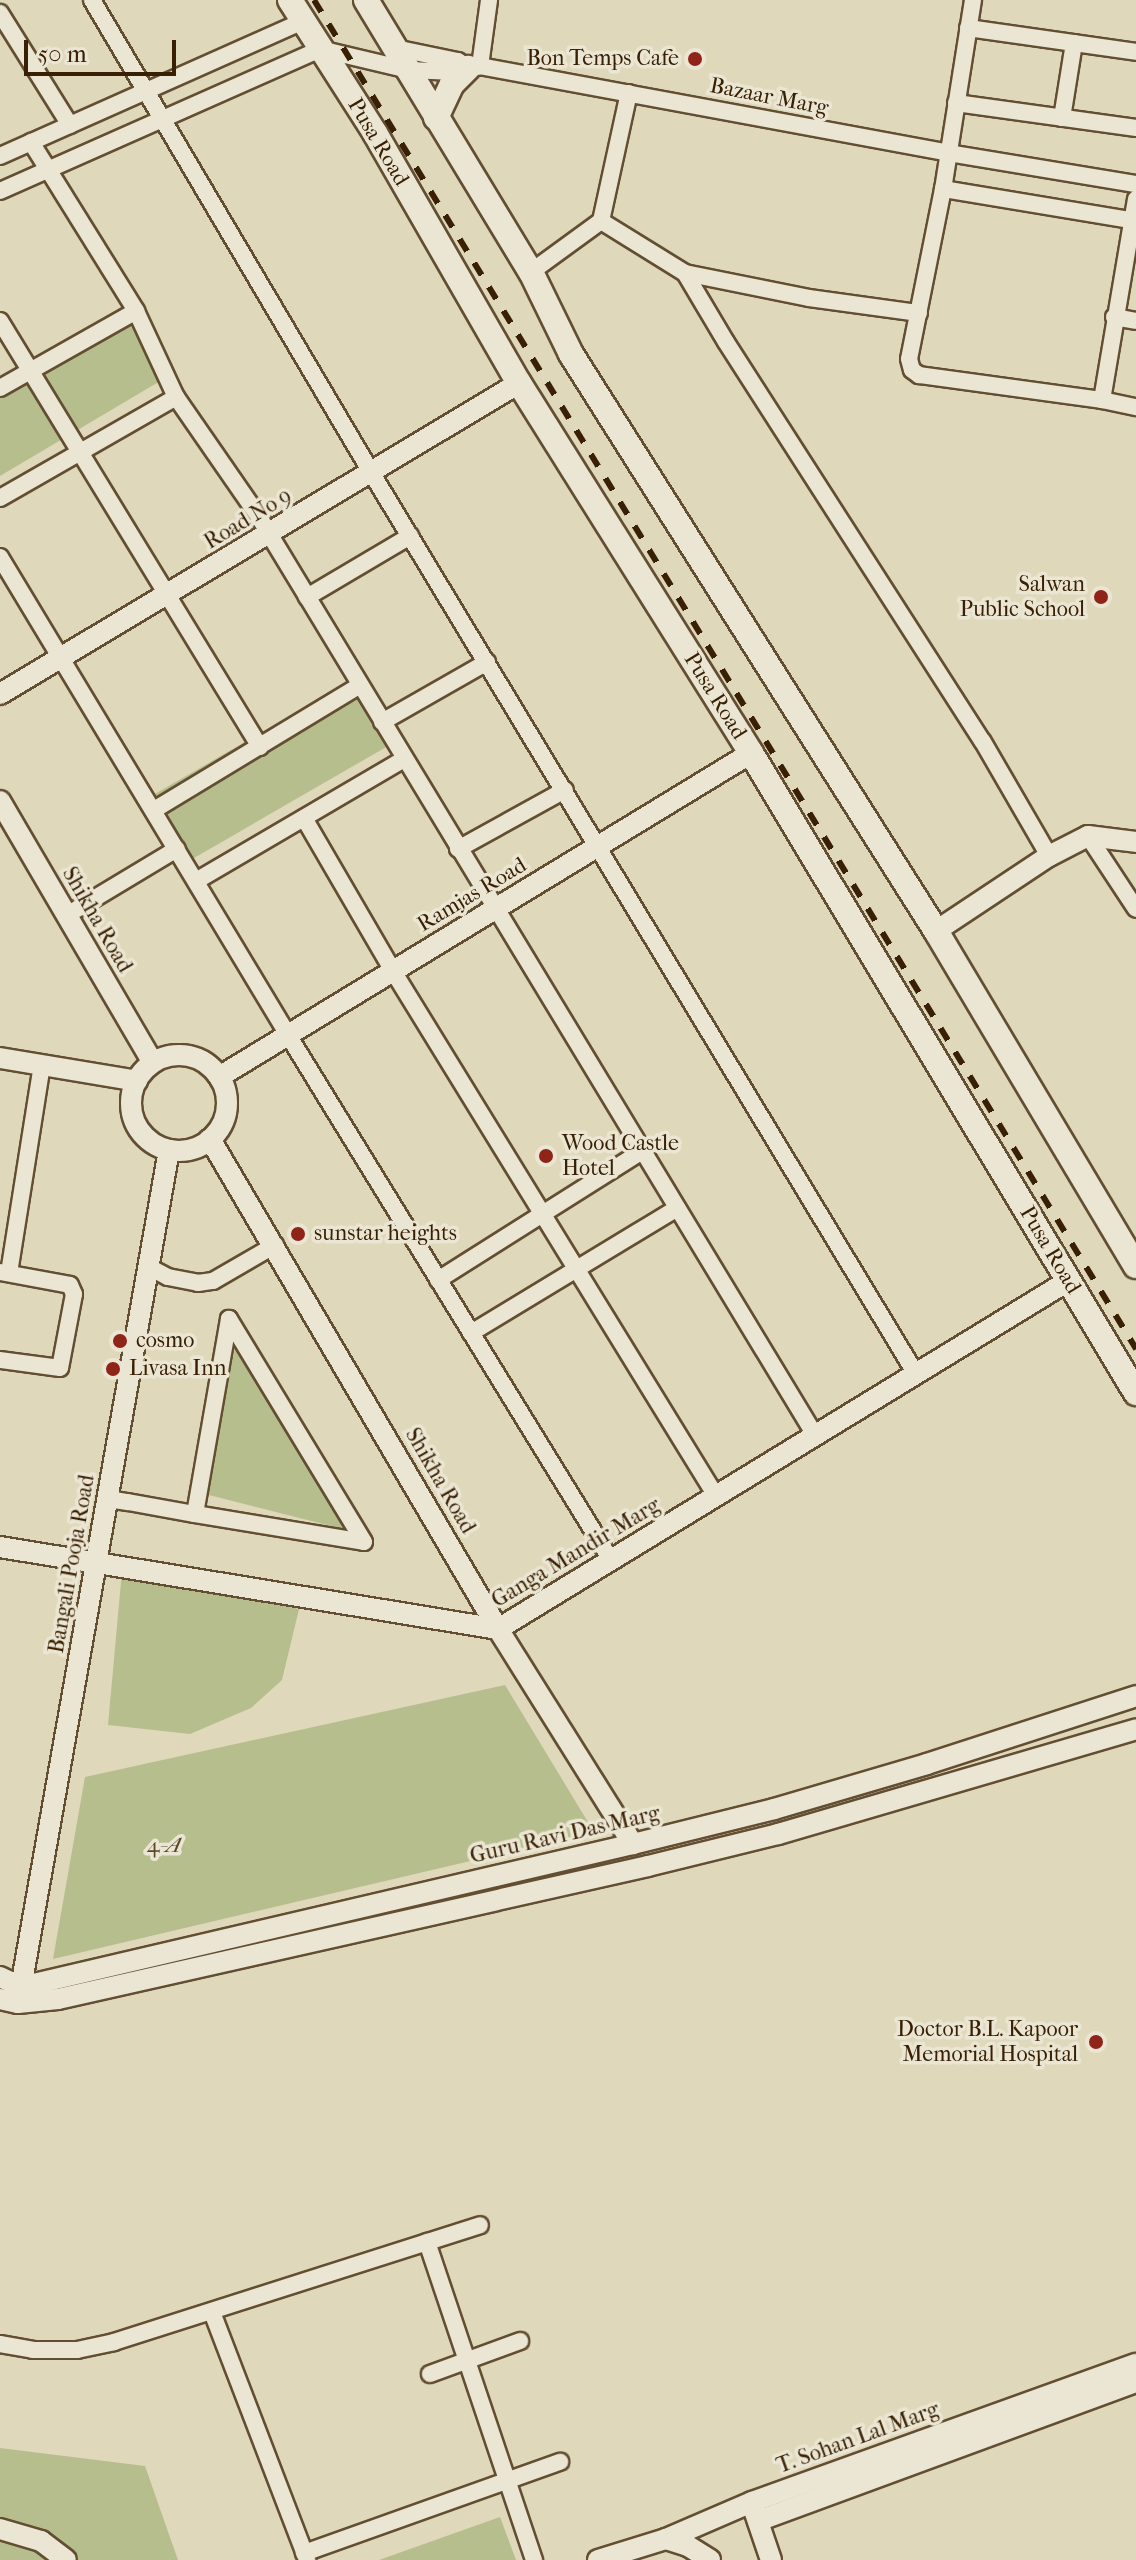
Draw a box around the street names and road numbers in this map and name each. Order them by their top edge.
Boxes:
street label: Bazaar Marg [708,73,830,121]
street label: Pusa Road [342,93,414,191]
street label: Road No 9 [199,483,297,555]
street label: Pusa Road [678,648,752,744]
street label: Ramjas Road [413,852,531,938]
street label: Shikha Road [56,862,138,978]
street label: Pusa Road [1014,1201,1086,1299]
street label: Shikha Road [399,1423,481,1539]
street label: Bangali Pooja Road [43,1473,101,1655]
street label: Ganga Mandir Marg [487,1492,665,1614]
street label: Guru Ravi Das Marg [467,1800,663,1870]
street label: T. Sohan Lal Marg [773,2396,943,2480]

